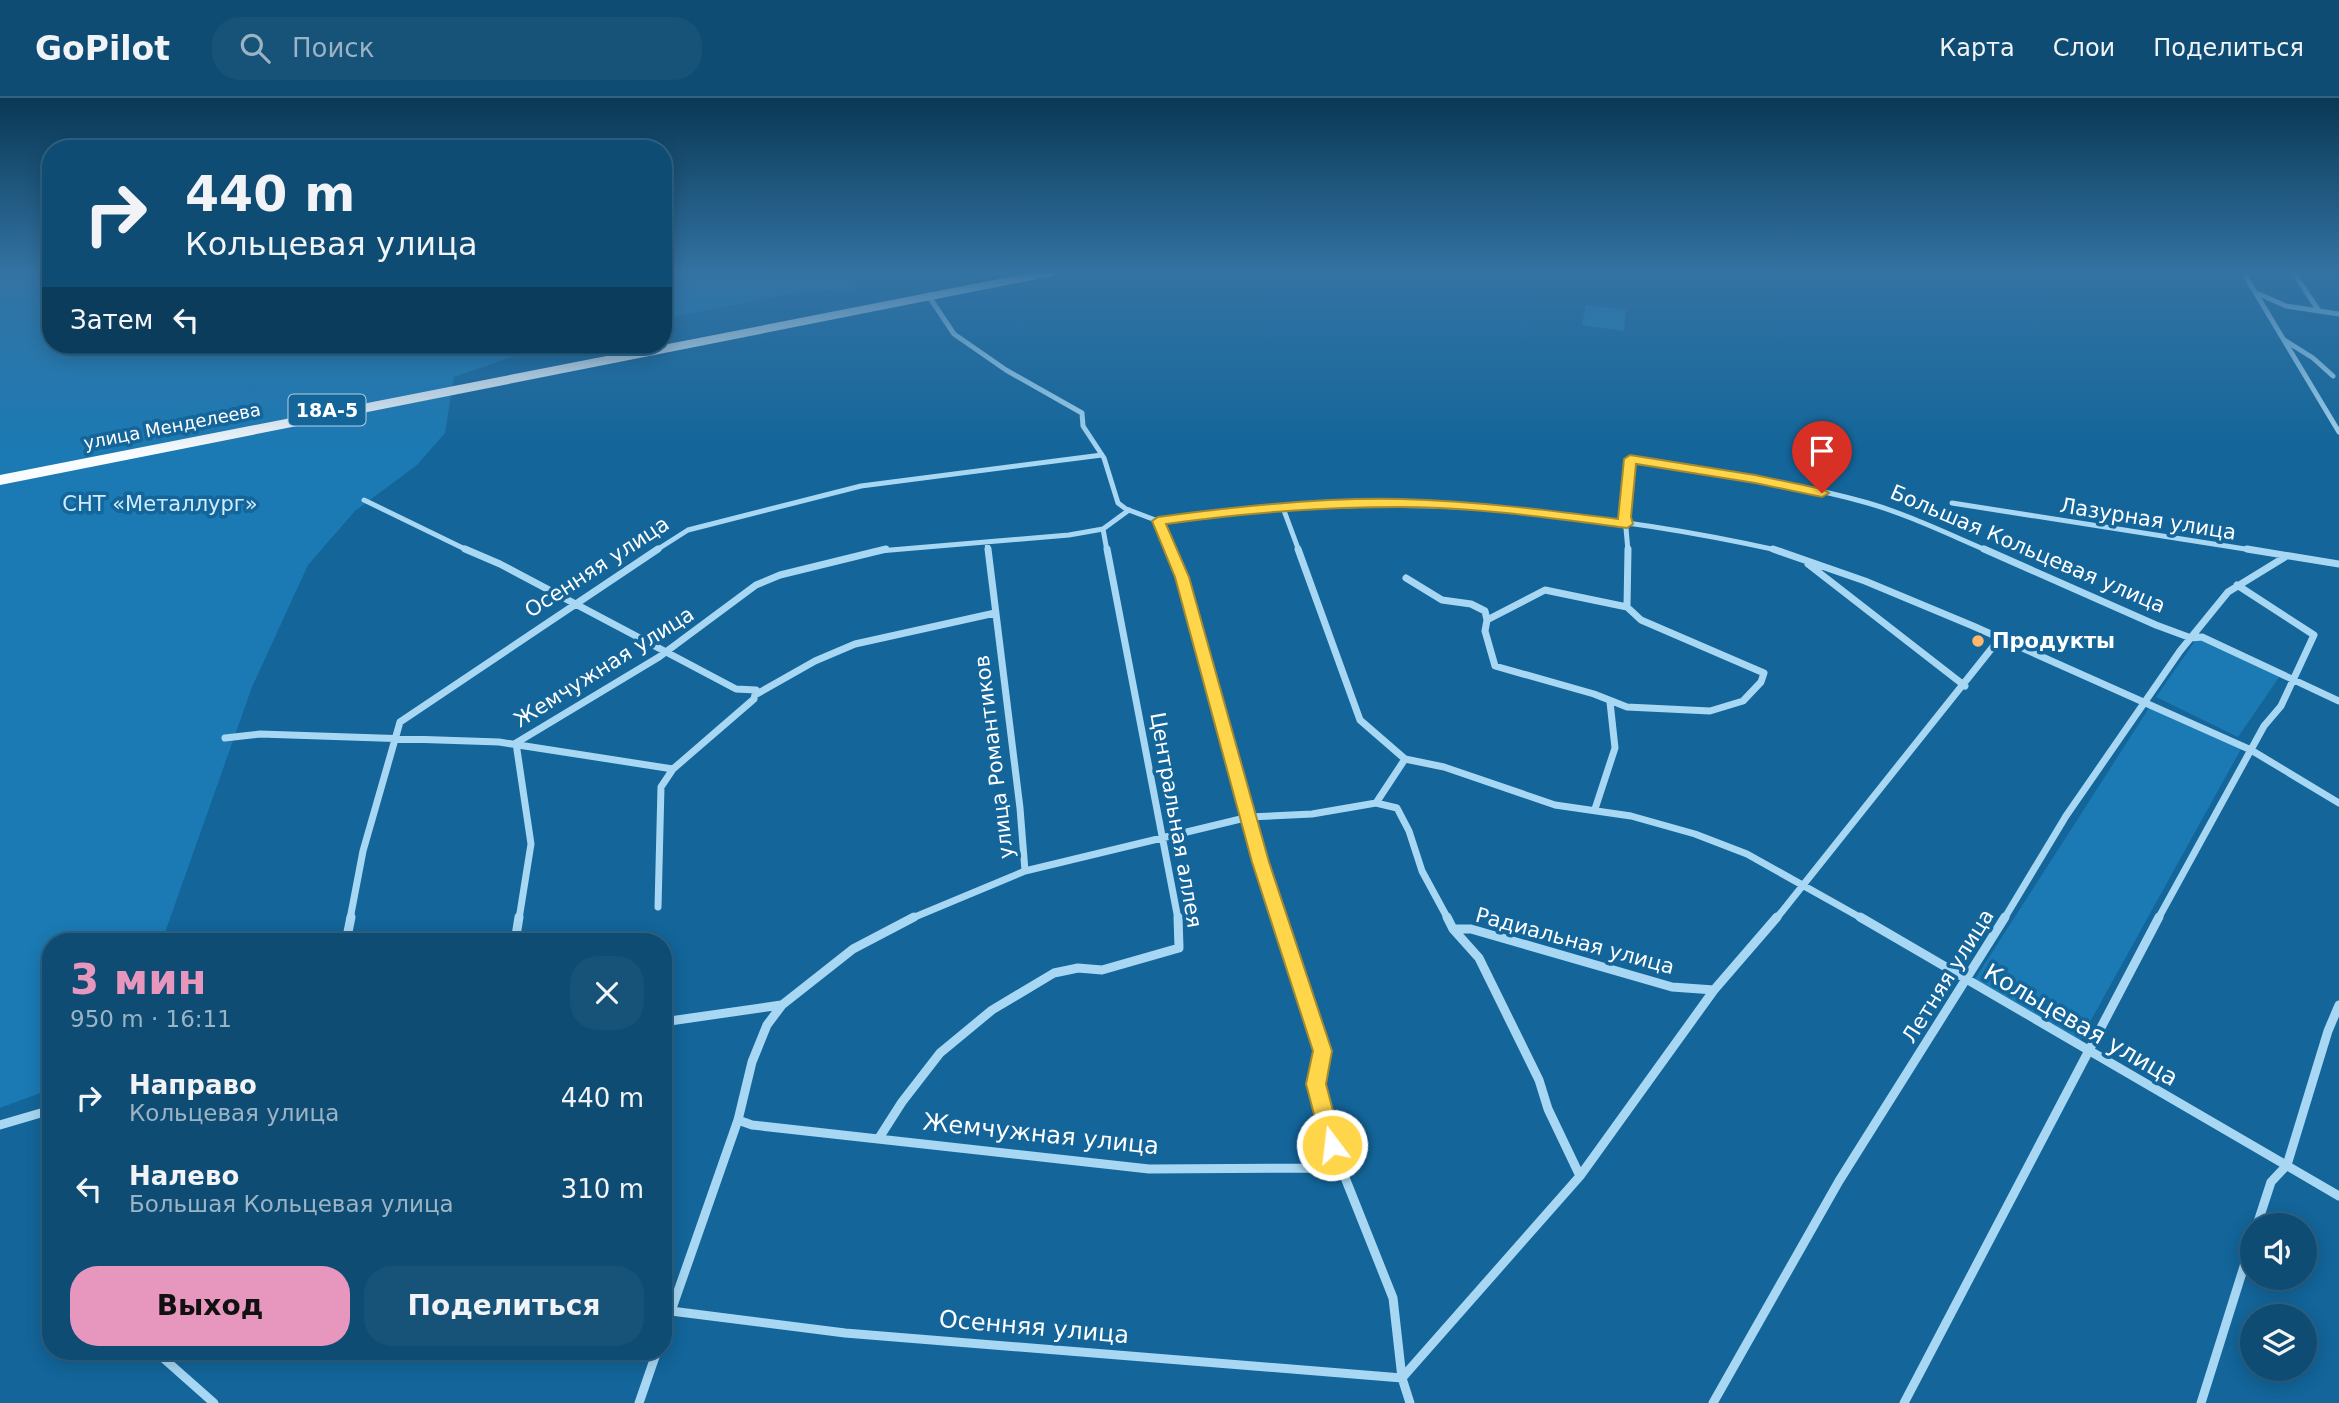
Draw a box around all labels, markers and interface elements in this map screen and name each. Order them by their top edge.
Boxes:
search box [212,17,702,80]
text: GoPilot [35,29,170,68]
icon: search [236,29,274,67]
text: Поиск [292,33,374,63]
text: Карта [1939,34,2015,62]
text: Слои [2053,34,2115,62]
text: Поделиться [2153,34,2304,62]
text: 440 m [185,166,355,223]
icon: right [70,168,161,259]
text: Кольцевая улица [185,225,478,263]
icon: left [167,301,205,339]
text: Затем [70,305,153,335]
road number: 18А-5 [288,394,366,426]
street label: улица Менделеева [82,399,262,453]
pin [1792,421,1852,493]
icon: arrive [1803,432,1841,470]
street label: Большая Кольцевая улица [1887,480,2169,618]
park label: СНТ «Металлург» [62,492,258,516]
street label: Лазурная улица [2058,493,2238,545]
street label: Осенняя улица [520,511,674,623]
street label: Жемчужная улица [510,602,698,732]
place label: Продукты [1992,629,2115,653]
marker: Продукты [1970,633,1986,649]
street label: улица Романтиков [970,654,1018,860]
street label: Центральная аллея [1145,710,1207,930]
street label: Радиальная улица [1473,903,1677,979]
street label: Летняя улица [1897,905,1999,1047]
text: 3 мин [70,955,207,1004]
button: close [570,956,644,1030]
street label: Кольцевая улица [1979,958,2183,1092]
text: 950 m · 16:11 [70,1006,232,1032]
text: Направо [129,1070,257,1100]
icon: right [70,1079,108,1117]
text: 440 m [561,1083,644,1113]
text: Кольцевая улица [129,1100,339,1126]
street label: Жемчужная улица [921,1108,1161,1160]
position arrow [1295,1108,1369,1182]
text: Налево [129,1161,239,1191]
icon: left [70,1170,108,1208]
text: 310 m [561,1174,644,1204]
text: Большая Кольцевая улица [129,1191,454,1217]
map controls [2240,1213,2317,1381]
button: sound [2240,1213,2317,1290]
button: Выход [70,1266,350,1346]
button: Поделиться [364,1266,644,1346]
button: layers [2240,1304,2317,1381]
street label: Осенняя улица [938,1305,1130,1349]

